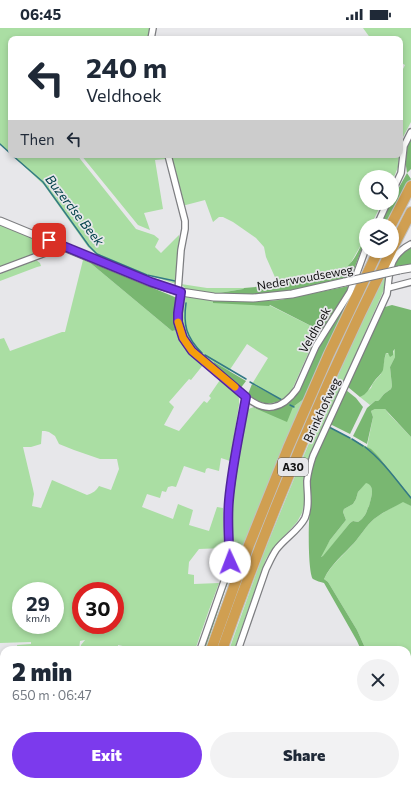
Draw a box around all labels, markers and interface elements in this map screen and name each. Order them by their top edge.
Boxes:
text: 06:45 [20,5,61,23]
text: 240 m [86,50,167,84]
icon: left [20,52,72,104]
text: Veldhoek [86,84,162,106]
icon: left [63,128,85,150]
text: Then [20,130,55,148]
map controls [359,170,399,258]
button: search [359,170,399,210]
water label: Buzerdse Beek [42,171,108,249]
button: layers [359,218,399,258]
pin [32,223,66,257]
icon: arrive [38,229,60,251]
street label: Nederwoudseweg [256,262,355,292]
street label: Veldhoek [295,304,333,355]
street label: Brinkhofweg [300,374,342,444]
road number: A30 [278,458,308,476]
position arrow [209,541,251,583]
speed limit sign: 30 [72,582,124,634]
text: 29 [26,591,50,615]
text: km/h [26,612,50,624]
text: 2 min [12,657,72,686]
button: close [357,659,399,701]
text: 650 m · 06:47 [12,687,92,703]
button: Exit [12,732,202,778]
button: Share [210,732,399,778]

